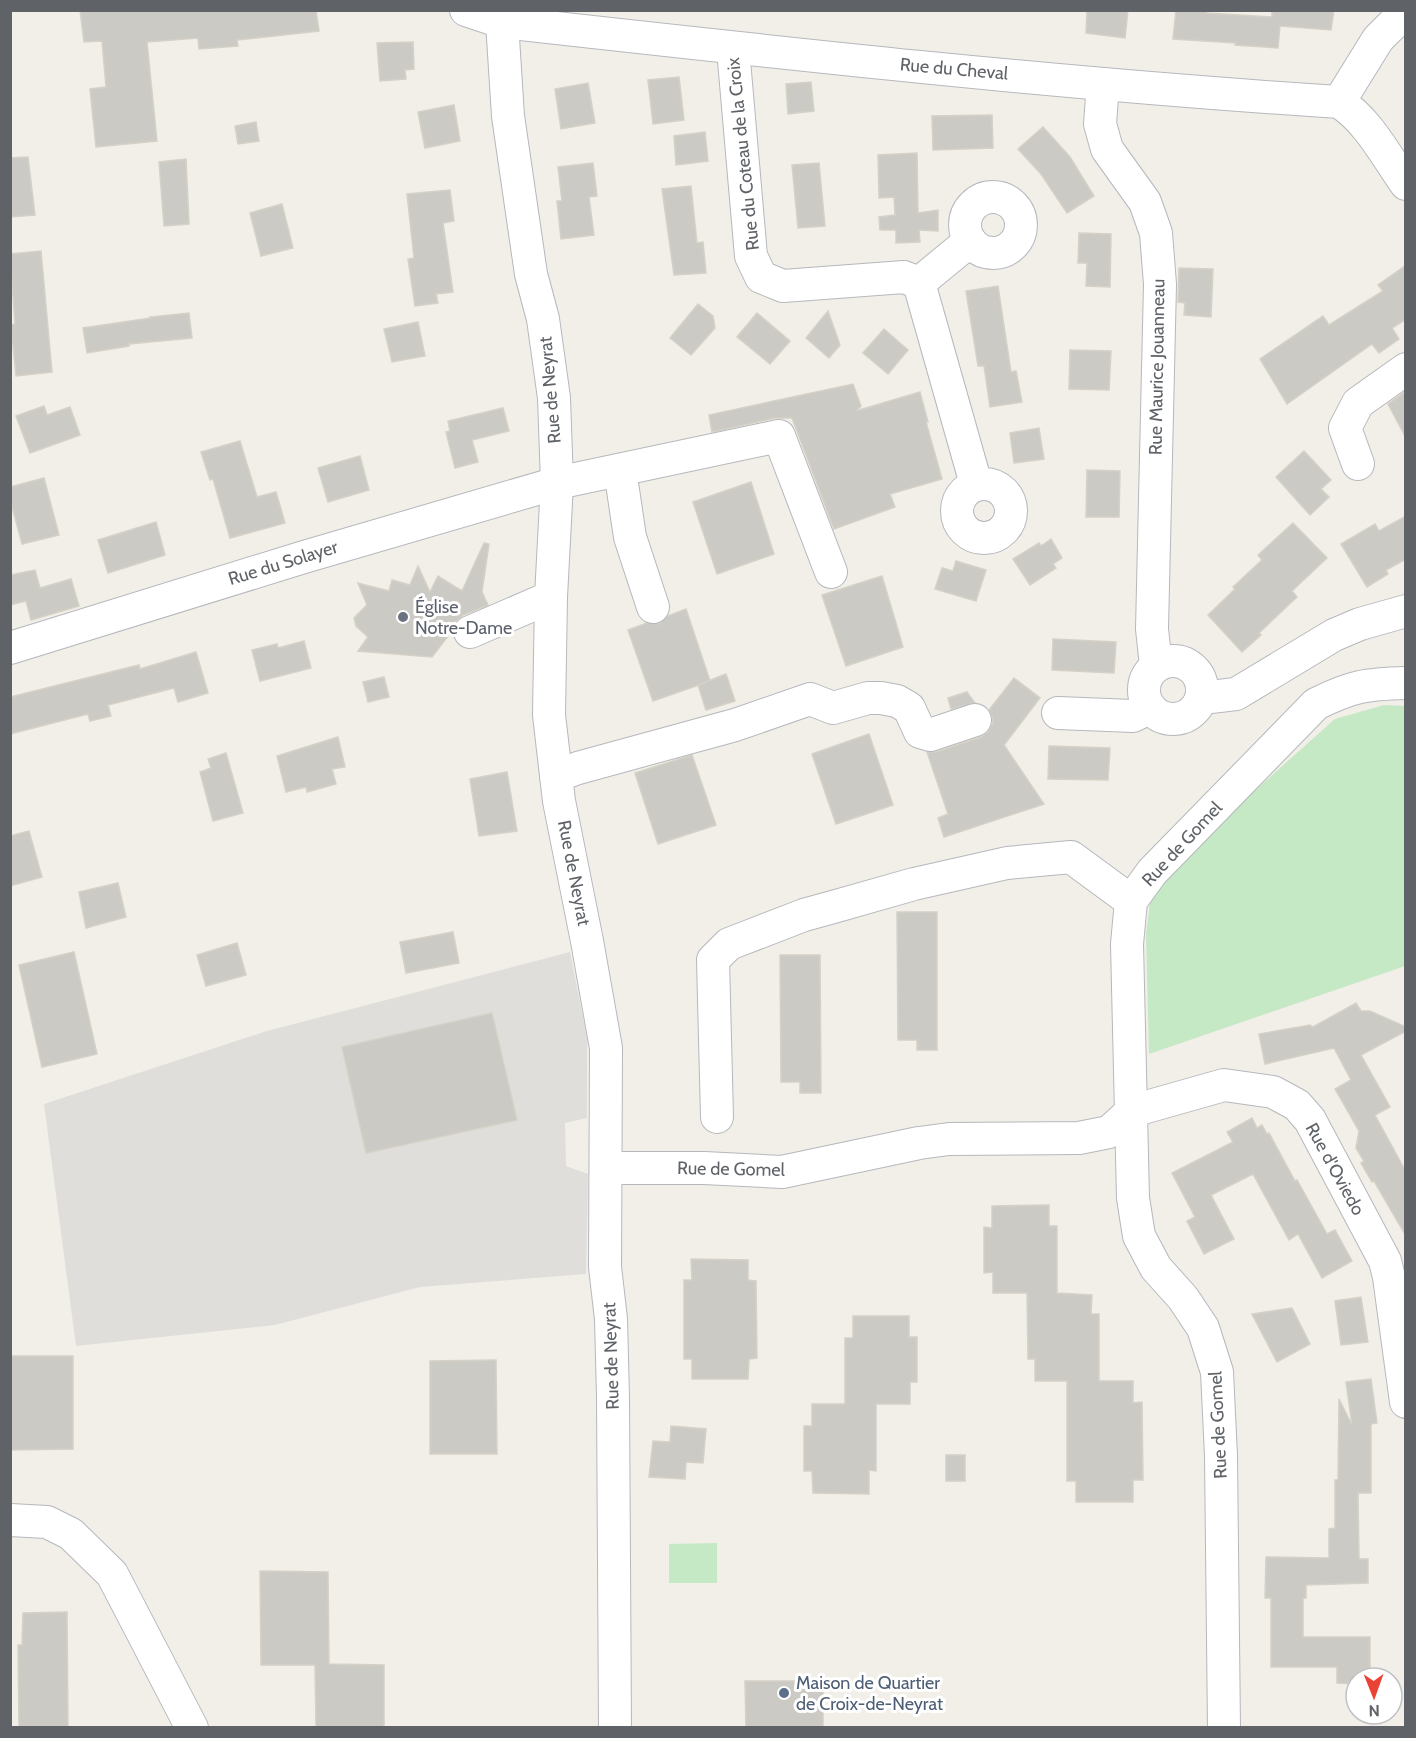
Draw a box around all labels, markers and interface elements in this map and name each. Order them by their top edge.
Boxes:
street label: Rue du Cheval [899,53,1010,85]
street label: Rue du Coteau de la Croix [722,56,764,251]
street label: Rue Maurice Jouanneau [1144,279,1170,455]
street label: Rue de Neyrat [534,336,566,444]
street label: Rue du Solayer [225,536,341,590]
place label: Église Notre-Dame [415,596,512,639]
marker: Église Notre-Dame [396,610,410,624]
street label: Rue de Gomel [1137,797,1227,891]
street label: Rue de Neyrat [553,818,595,928]
street label: Rue d'Oviedo [1301,1119,1369,1219]
street label: Rue de Gomel [677,1157,786,1181]
street label: Rue de Neyrat [598,1302,624,1410]
street label: Rue de Gomel [1204,1370,1232,1479]
north arrow [1344,1666,1404,1726]
place label: Maison de Quartier de Croix-de-Neyrat [796,1672,943,1715]
marker: Maison de Quartier de Croix-de-Neyrat [777,1686,791,1700]
text: N [1368,1701,1380,1720]

